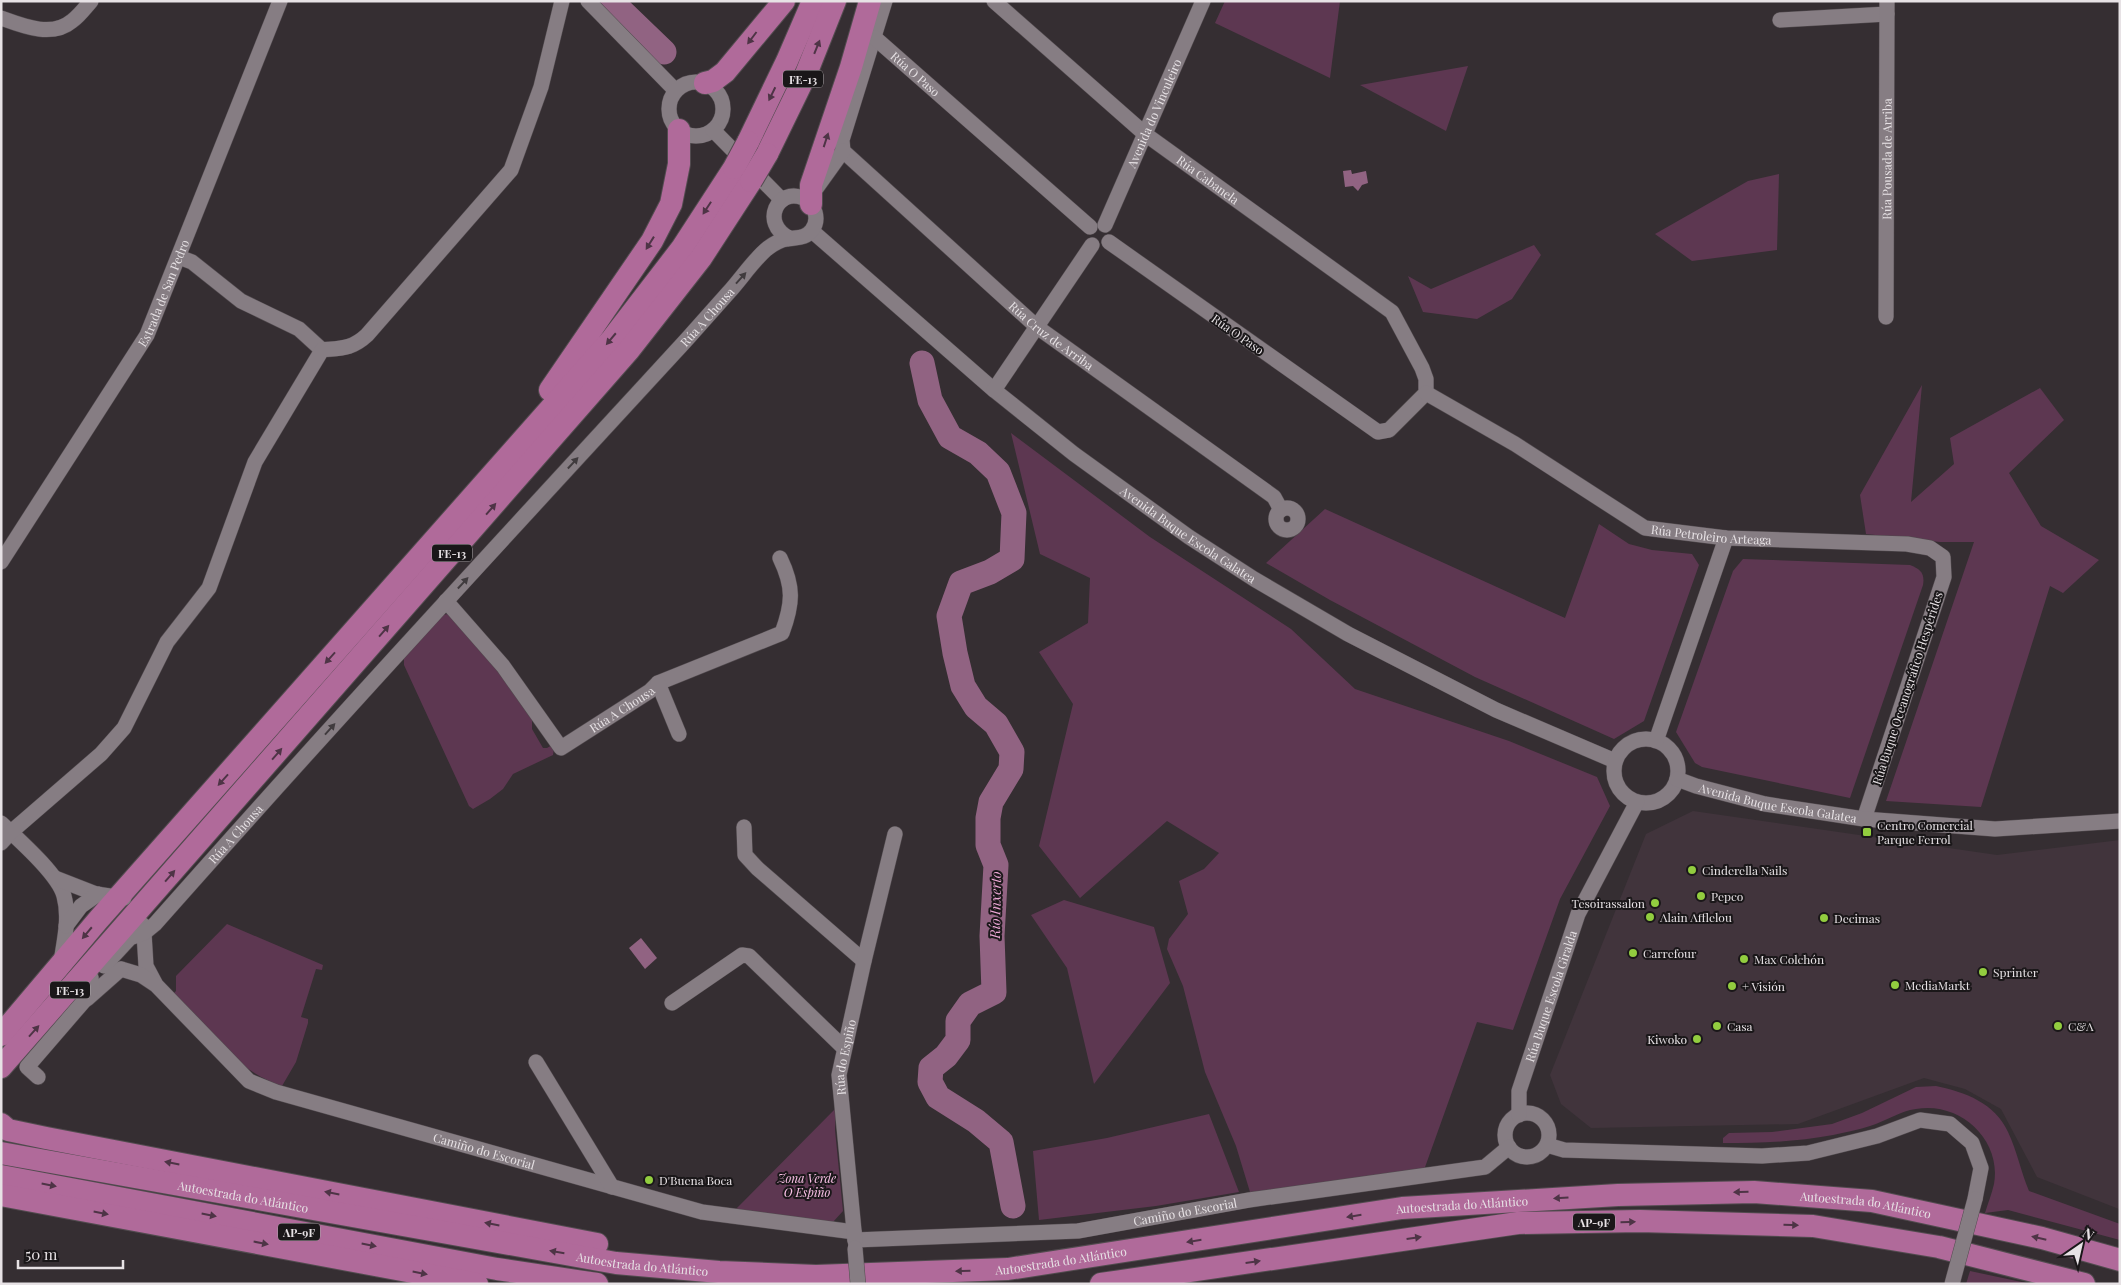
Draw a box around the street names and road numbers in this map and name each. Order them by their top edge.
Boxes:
street label: Rúa O Paso [888,48,944,100]
street label: Avenida do Vinculeiro [1123,56,1185,171]
road number: FE-13 [783,70,823,88]
street label: Rúa Pousada de Arriba [1878,98,1895,220]
street label: Rúa Cabanela [1174,152,1243,207]
street label: Estrada de San Pedro [134,237,192,350]
street label: Rúa A Chousa [676,284,738,350]
street label: Rúa Cruz de Arriba [1006,298,1097,373]
street label: Rúa O Paso [1209,310,1268,358]
street label: Avenida Buque Escola Galatea [1117,482,1259,586]
street label: Rúa Petroleiro Arteaga [1650,521,1772,548]
road number: FE-13 [432,544,472,562]
street label: Rúa Buque Oceanográfico Hespérides [1868,589,1946,787]
street label: Rúa A Chousa [586,683,658,736]
street label: Avenida Buque Escola Galatea [1696,779,1858,826]
street label: Rúa A Chousa [205,801,266,867]
street label: Rúa Buque Escola Giralda [1521,928,1580,1064]
road number: FE-13 [50,982,90,998]
street label: Rúa do Espiño [831,1017,859,1096]
street label: Camiño do Escorial [431,1129,537,1173]
street label: Autoestrada do Atlántico [175,1177,310,1216]
street label: Autoestrada do Atlántico [1798,1187,1933,1222]
street label: Autoestrada do Atlántico [1393,1192,1529,1217]
street label: Camiño do Escorial [1132,1194,1239,1229]
road number: AP-9F [1573,1214,1615,1230]
road number: AP-9F [278,1224,320,1240]
street label: Autoestrada do Atlántico [994,1243,1128,1277]
street label: Autoestrada do Atlántico [574,1248,709,1279]

